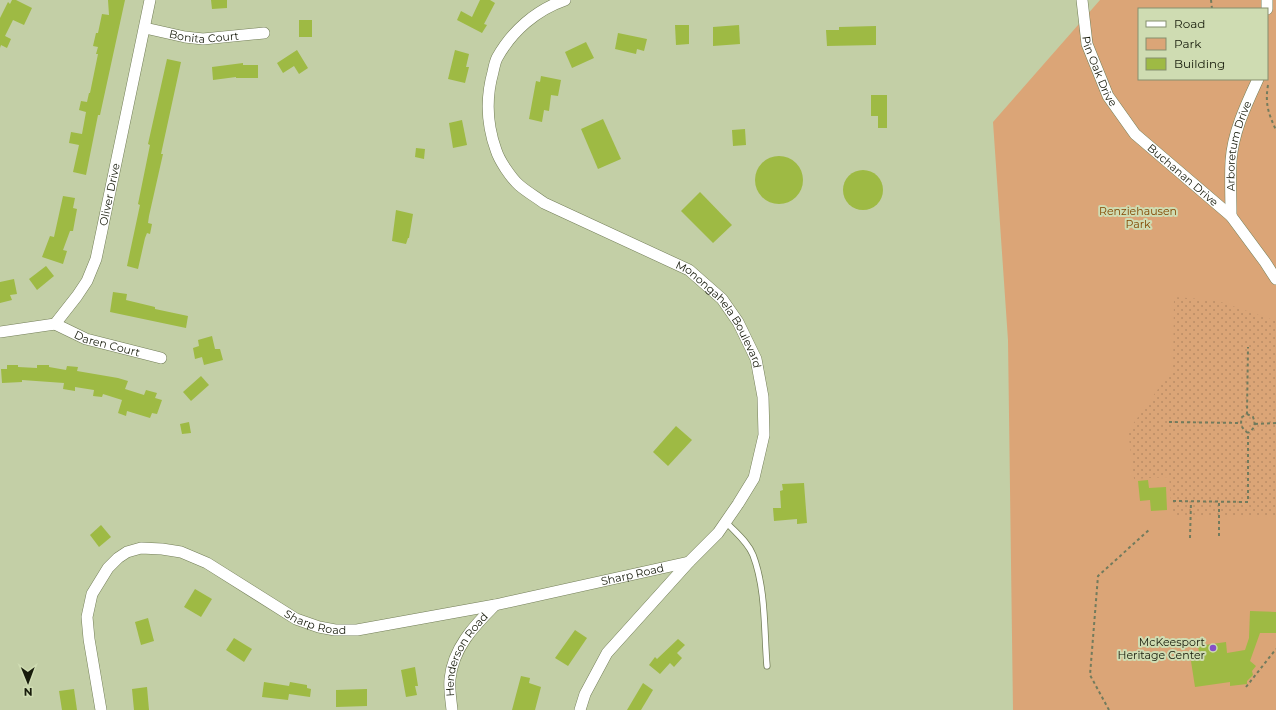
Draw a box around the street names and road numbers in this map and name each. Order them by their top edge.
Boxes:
street label: Bonita Court [168,27,240,46]
street label: Pin Oak Drive [1079,35,1120,110]
street label: Arboretum Drive [1224,98,1254,191]
street label: Buchanan Drive [1145,141,1222,209]
street label: Oliver Drive [96,161,123,227]
street label: Monongahela Boulevard [674,258,764,369]
street label: Daren Court [72,327,142,360]
street label: Sharp Road [600,561,665,588]
street label: Sharp Road [282,606,346,637]
street label: Henderson Road [443,610,491,697]

